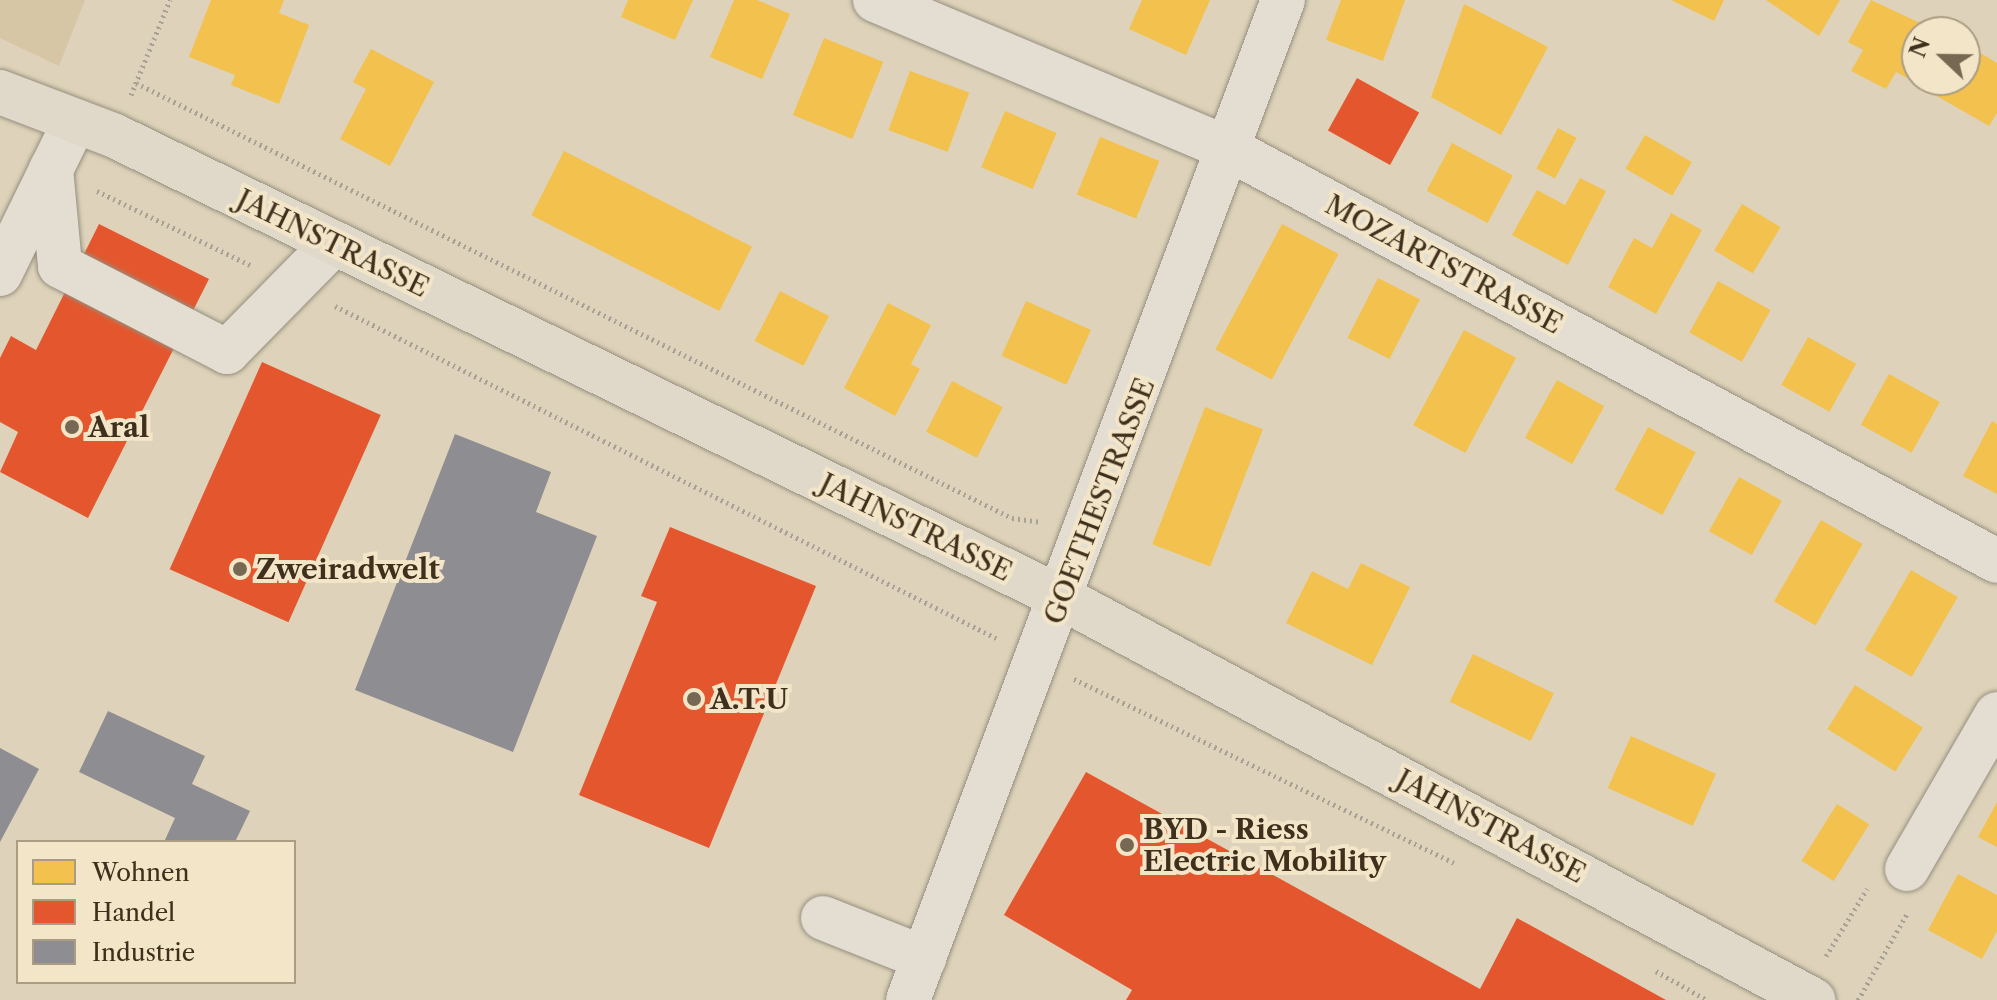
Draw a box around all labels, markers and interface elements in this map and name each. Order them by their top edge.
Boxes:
north arrow [1901,16,1981,96]
text: N [1904,34,1936,61]
street label: JAHNSTRASSE [231,182,435,304]
street label: MOZARTSTRASSE [1320,187,1568,341]
street label: GOETHESTRASSE [1037,373,1161,629]
place label: Aral [88,410,149,444]
marker: Aral [63,418,81,436]
street label: JAHNSTRASSE [814,466,1018,588]
place label: Zweiradwelt [256,552,440,586]
marker: Zweiradwelt [231,560,249,578]
place label: A.T.U [710,682,788,716]
marker: A.T.U [685,690,703,708]
street label: JAHNSTRASSE [1391,762,1591,890]
place label: BYD - Riess Electric Mobility [1143,812,1386,878]
marker: BYD - Riess Electric Mobility [1118,836,1136,854]
legend [16,840,296,984]
text: Wohnen [92,858,190,887]
text: Handel [92,898,175,927]
text: Industrie [92,938,195,967]

